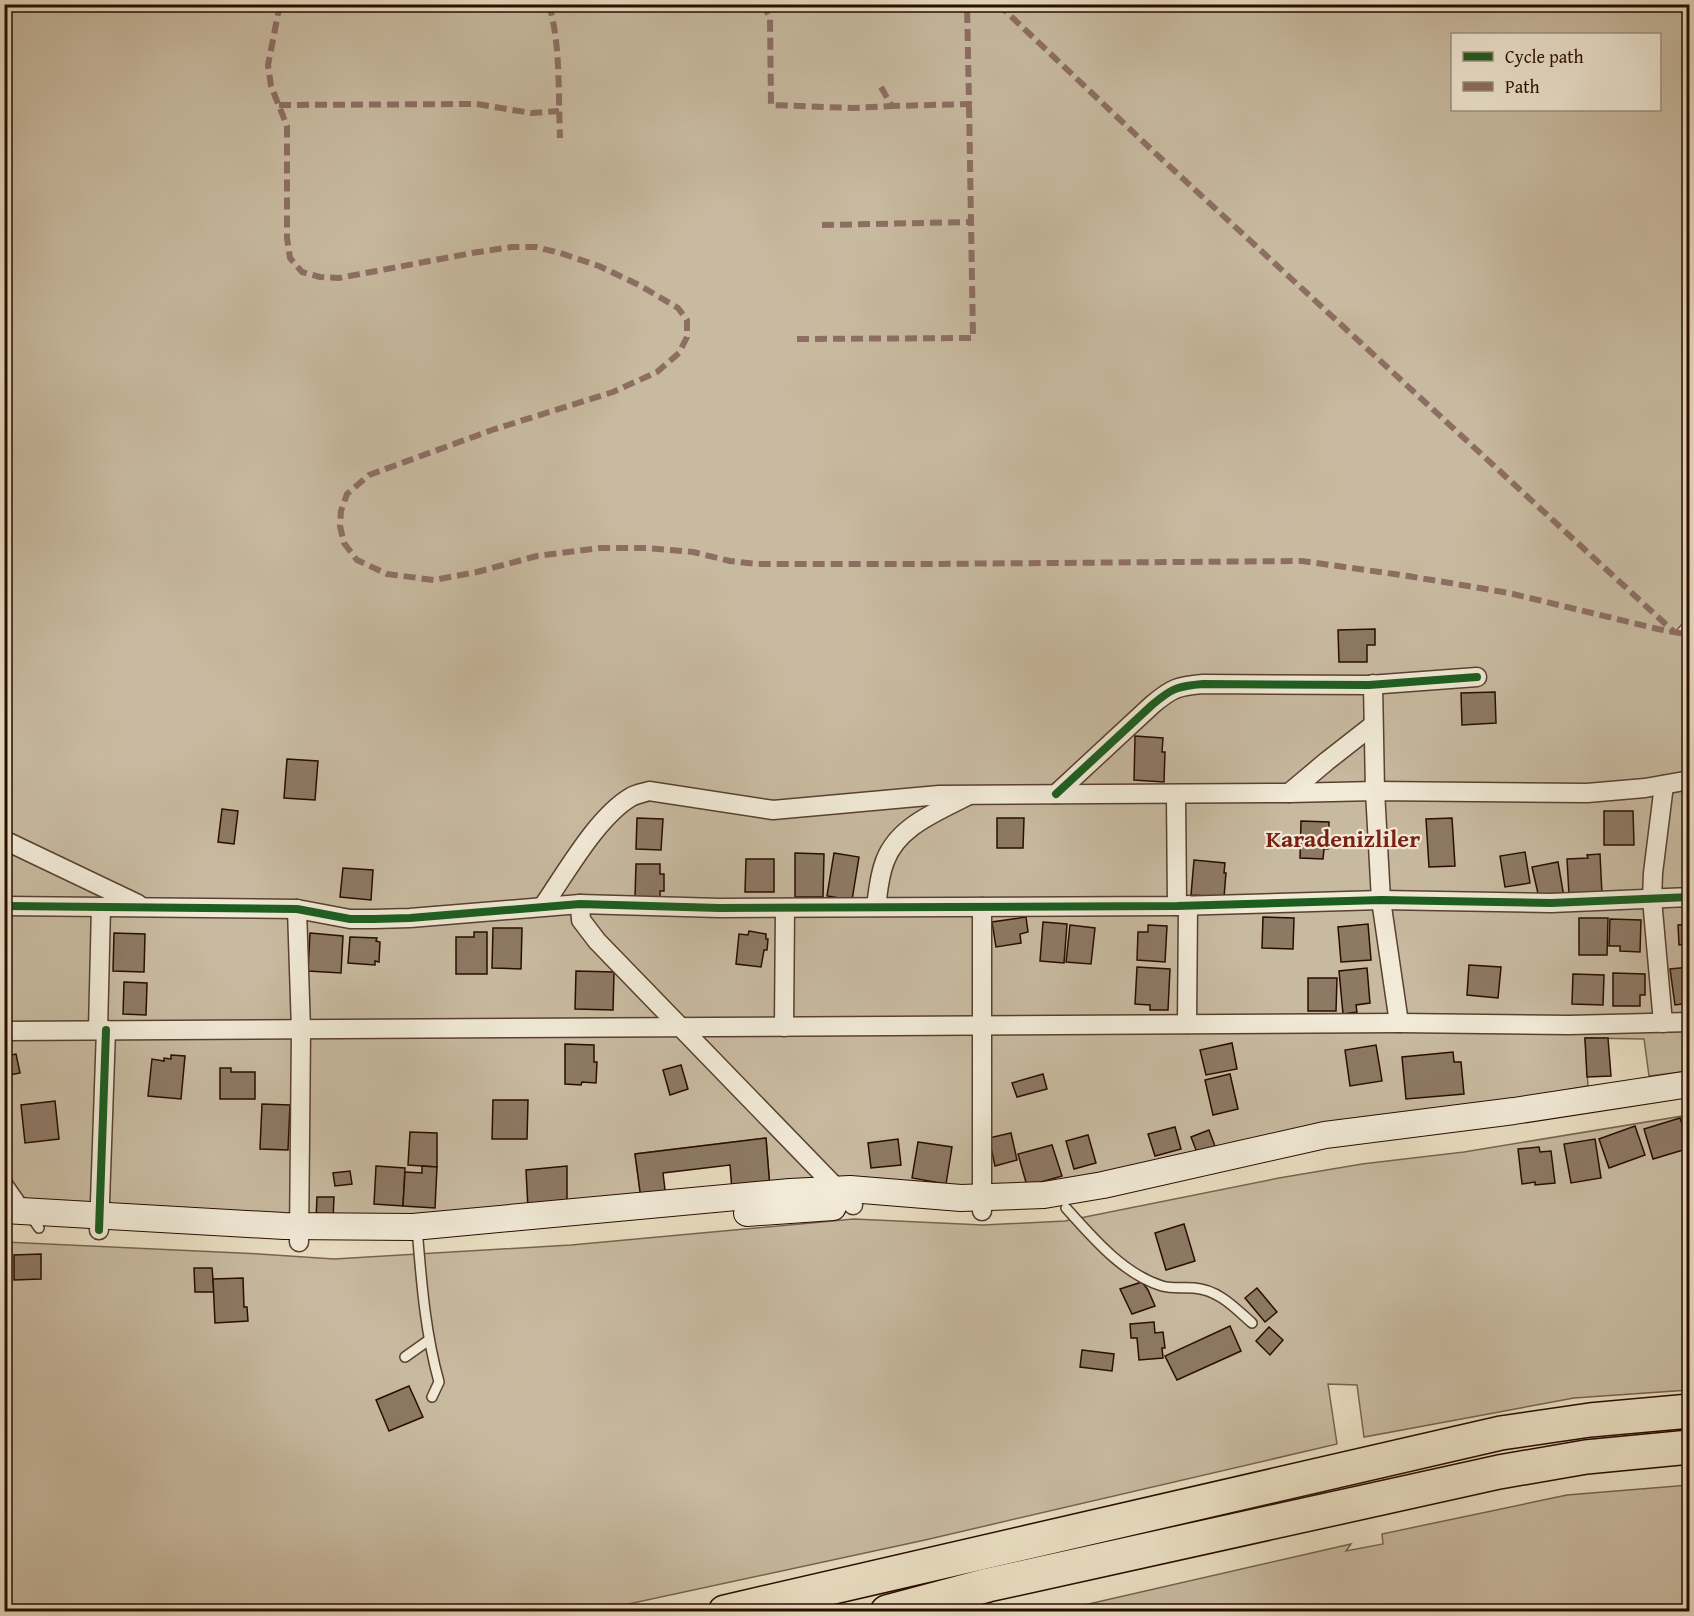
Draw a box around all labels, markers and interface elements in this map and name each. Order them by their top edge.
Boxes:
legend [1451,33,1661,111]
text: Cycle path [1505,43,1584,70]
text: Path [1505,73,1540,100]
district label: Karadenizliler [1266,821,1420,856]

